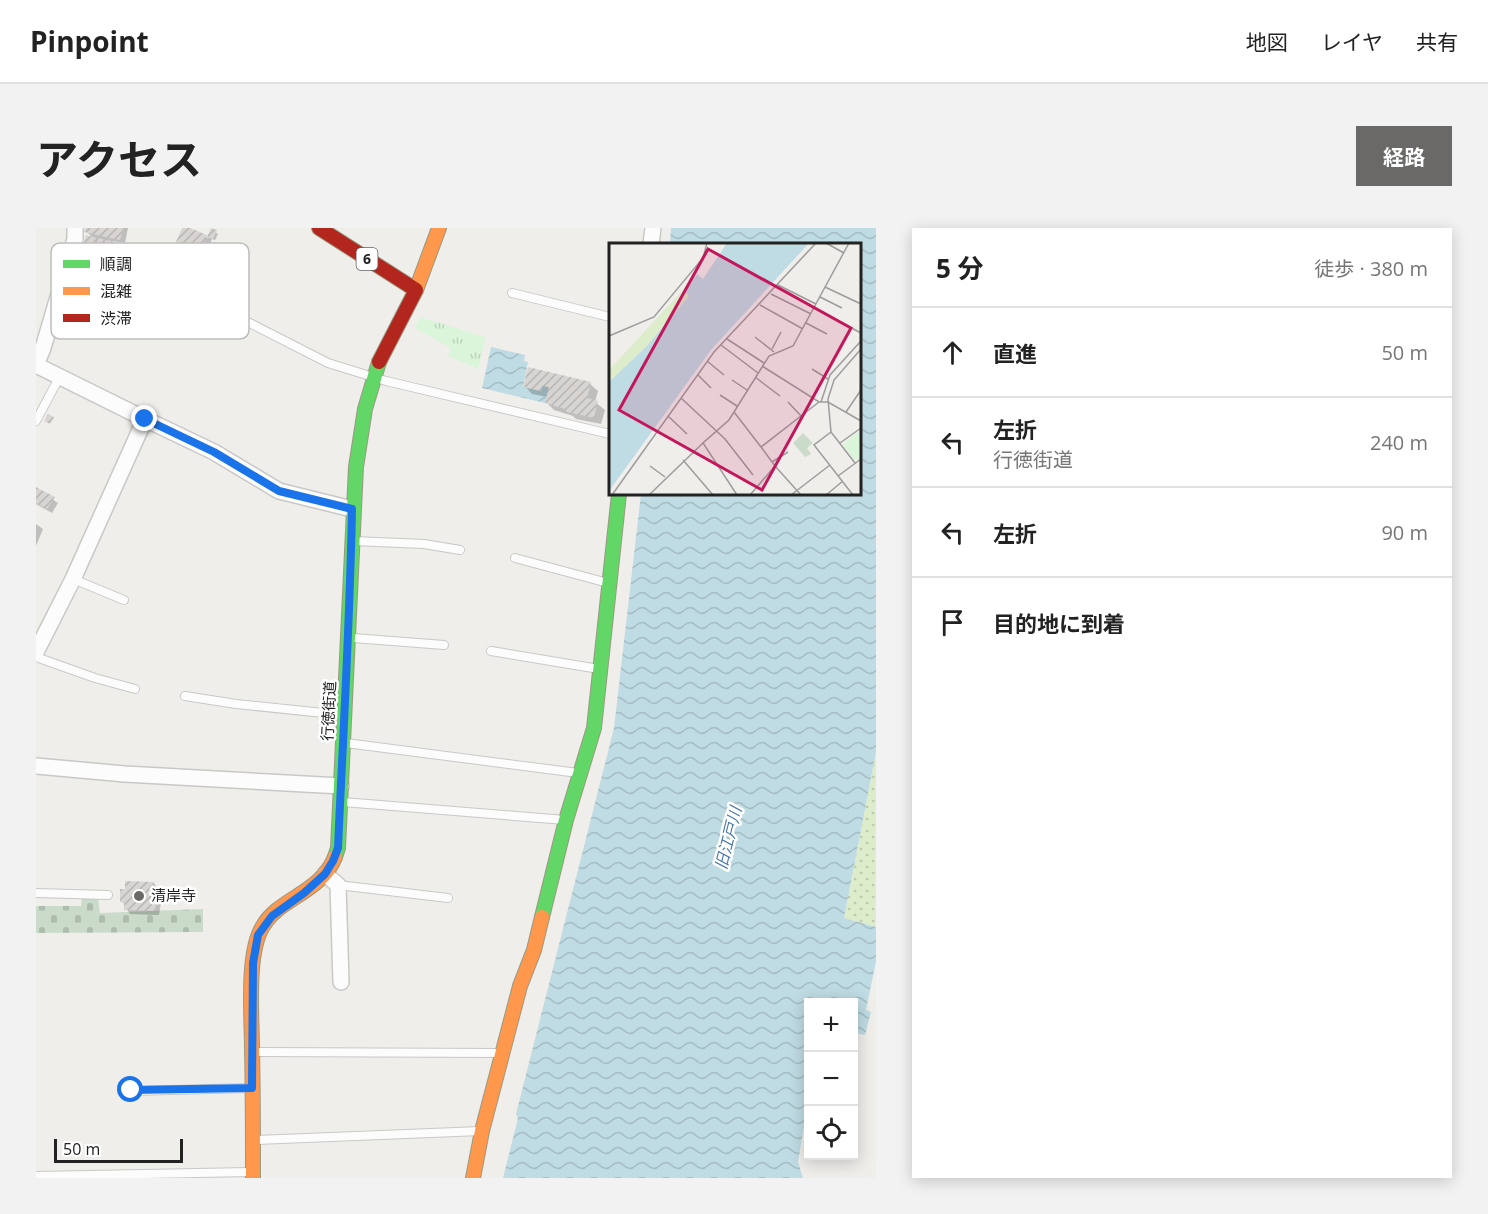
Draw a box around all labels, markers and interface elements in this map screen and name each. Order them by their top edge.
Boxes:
text: Pinpoint [30,22,149,60]
text: 地図 [1246,28,1288,56]
text: レイヤ [1321,28,1383,56]
text: 共有 [1416,28,1458,56]
button: 経路 [1356,126,1452,186]
text: アクセス [36,130,202,187]
legend [51,243,249,339]
inset map [609,243,861,495]
road number: 6 [356,248,378,270]
text: 5 分 [936,250,984,286]
text: 順調 [100,253,132,275]
text: 徒歩 · 380 m [1314,255,1428,282]
text: 混雑 [100,280,132,302]
text: 渋滞 [100,307,132,329]
icon: ahead [936,336,969,369]
text: 直進 [993,338,1037,368]
text: 50 m [1381,339,1428,366]
route end [131,405,157,431]
text: 左折 [993,414,1037,444]
icon: left [936,426,969,459]
text: 240 m [1370,429,1428,456]
text: 行徳街道 [993,446,1073,473]
icon: left [936,516,969,549]
text: 左折 [993,518,1037,548]
text: 90 m [1381,519,1428,546]
icon: arrive [936,606,969,639]
text: 目的地に到着 [993,608,1125,638]
street label: 行徳街道 [316,680,340,741]
water label: 旧江戸川 [710,802,747,872]
place label: 清岸寺 [151,885,196,905]
marker: 清岸寺 [132,889,146,903]
map controls [804,998,858,1160]
button: + [804,998,858,1052]
button: − [804,1052,858,1106]
route start [117,1076,143,1102]
button: locate [804,1106,858,1160]
scale bar [54,1136,183,1164]
text: 50 m [63,1138,100,1160]

